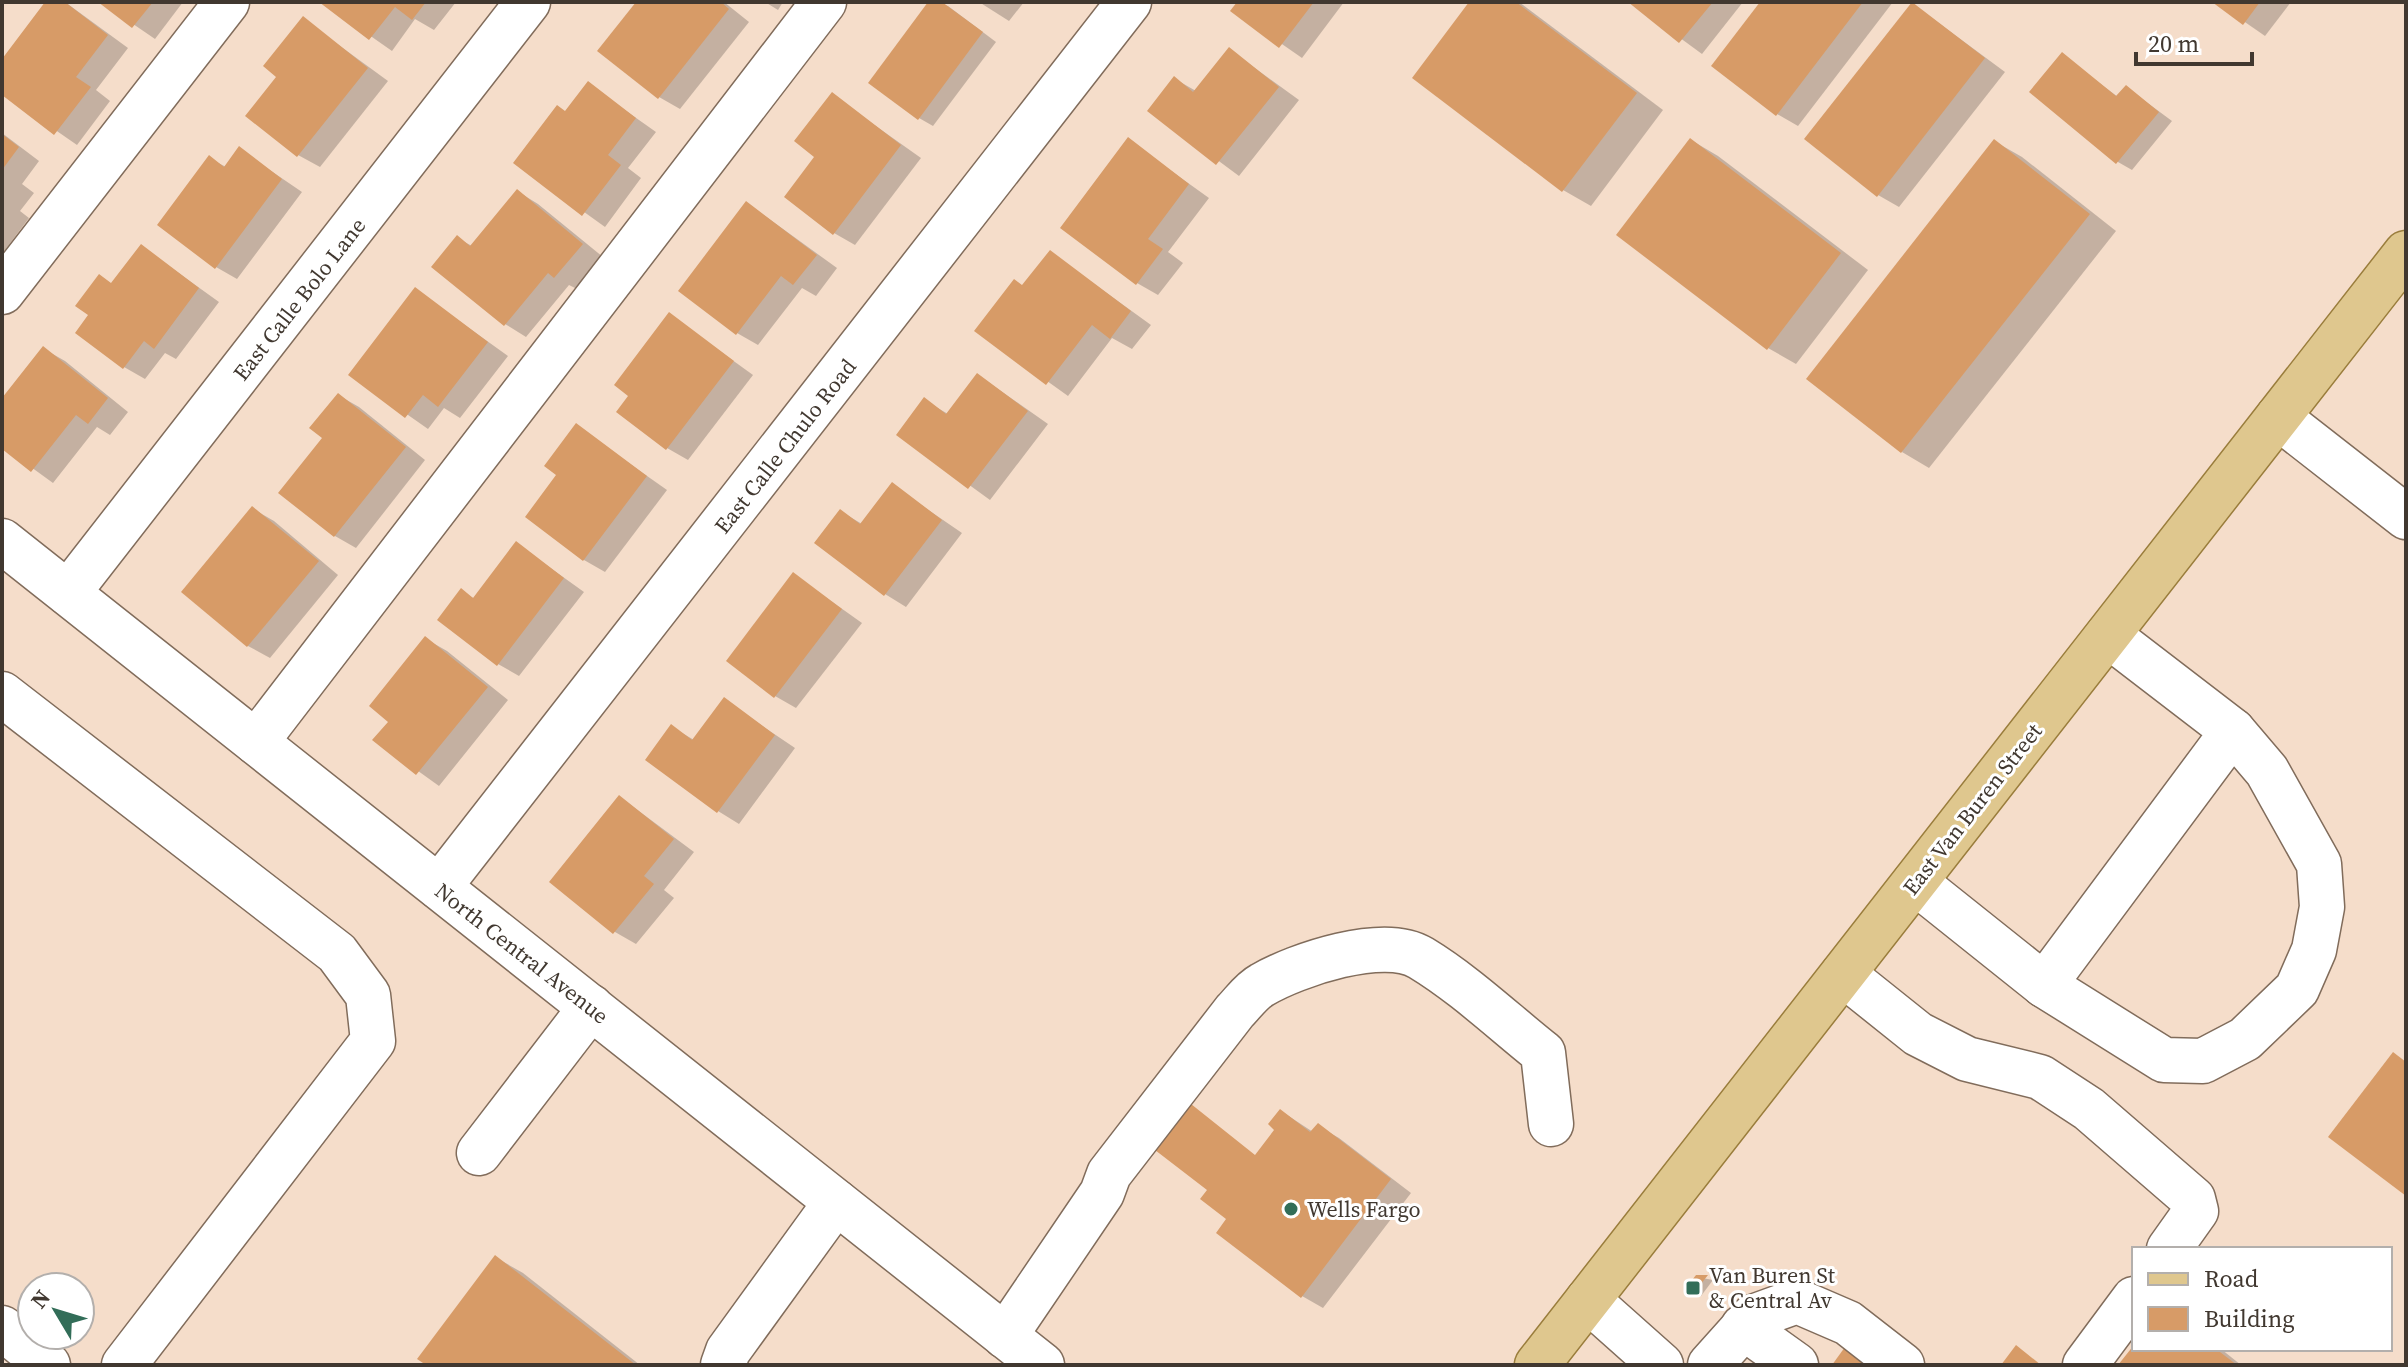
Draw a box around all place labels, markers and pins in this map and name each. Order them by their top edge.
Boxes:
place label: Wells Fargo [1307,1194,1421,1224]
marker: Wells Fargo [1282,1200,1300,1218]
place label: Van Buren St & Central Av [1709,1260,1836,1315]
marker: Van Buren St & Central Av [1684,1279,1702,1297]

